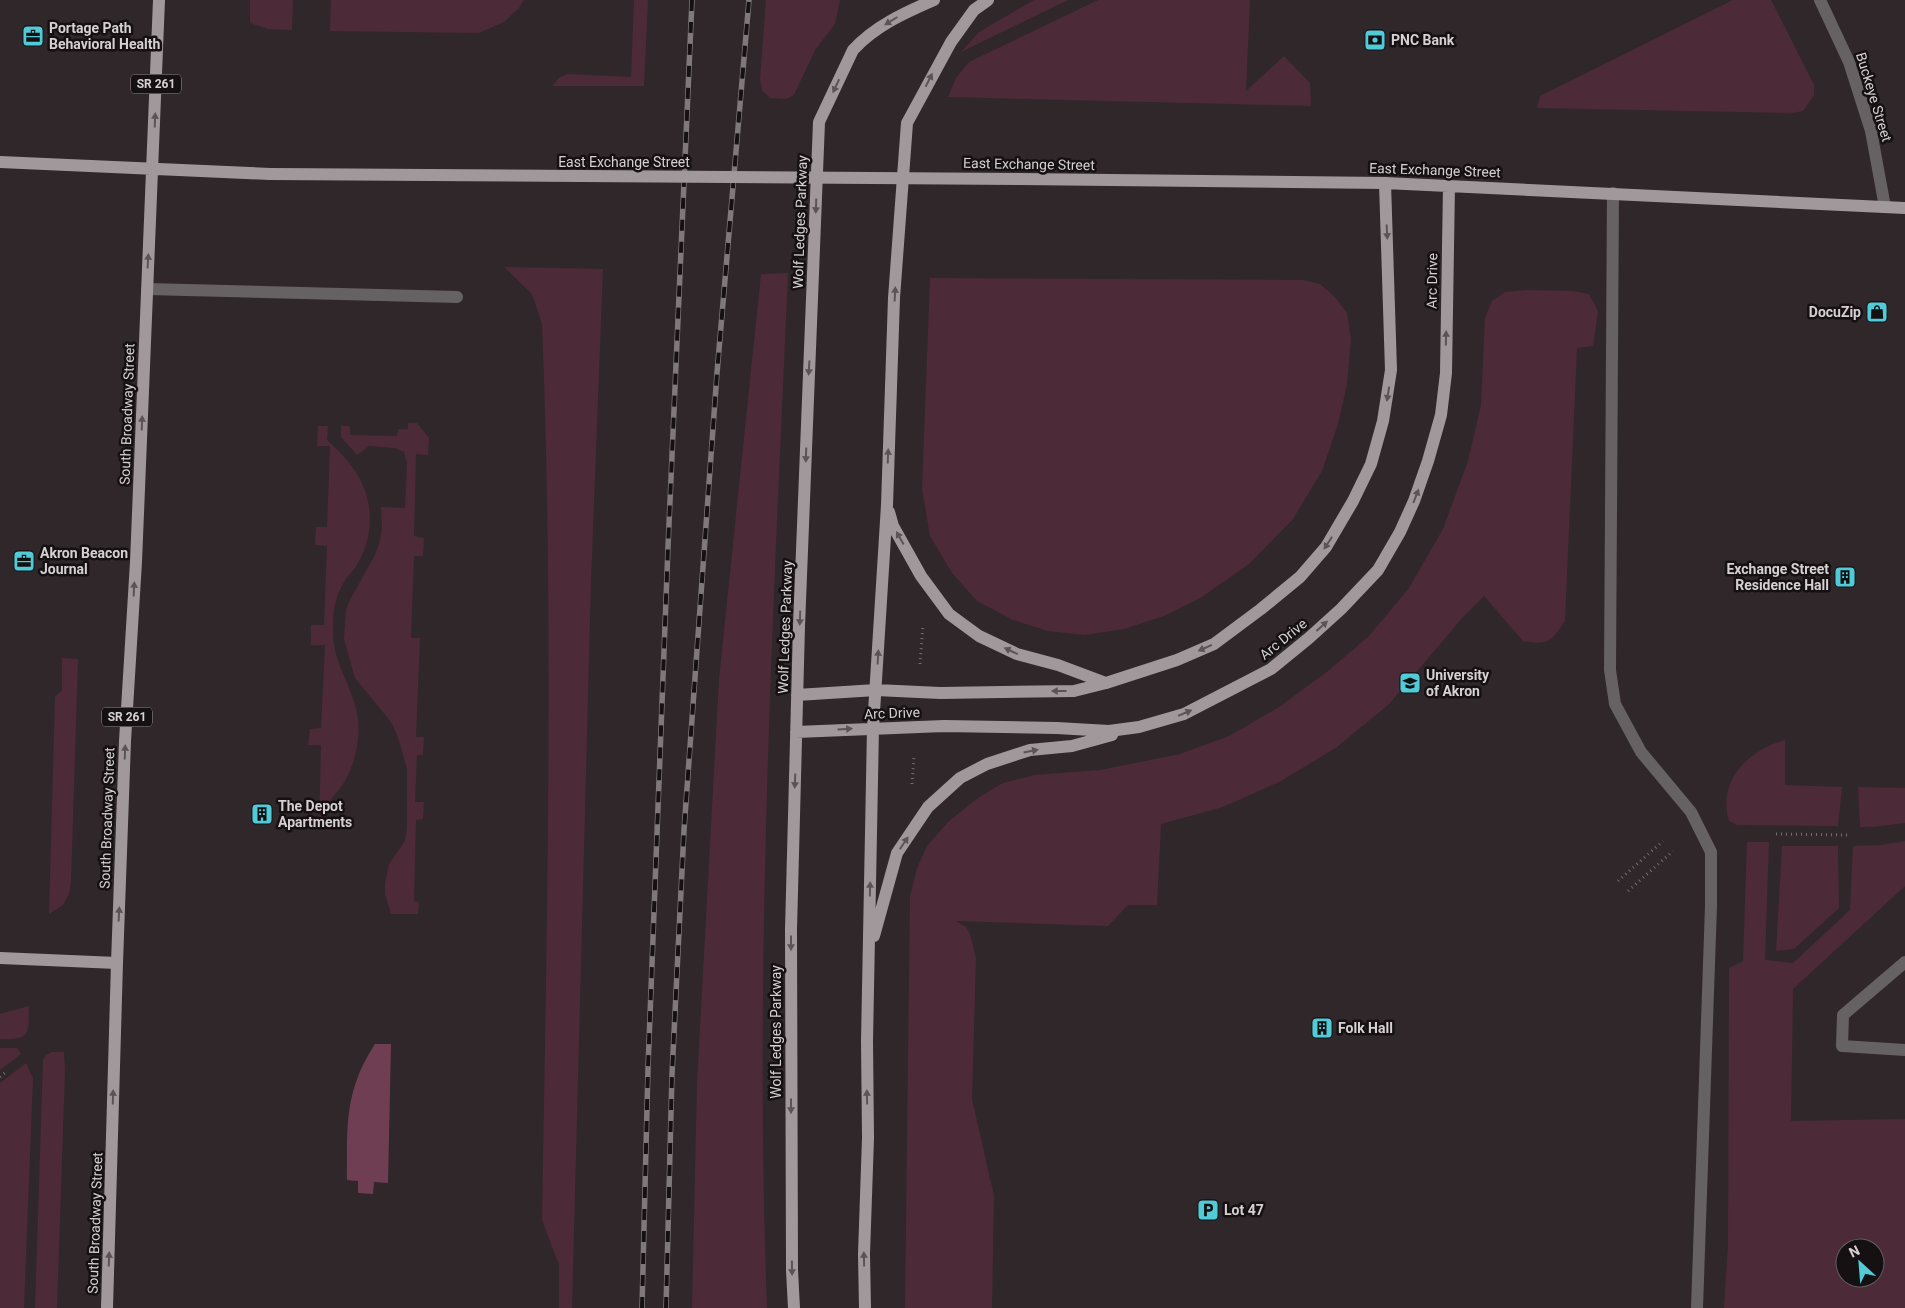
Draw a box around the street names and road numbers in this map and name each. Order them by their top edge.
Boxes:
street label: Buckeye Street [1853,50,1895,144]
road number: SR 261 [131,74,181,94]
street label: East Exchange Street [558,154,690,170]
street label: Wolf Ledges Parkway [790,155,810,289]
street label: East Exchange Street [963,155,1095,173]
street label: East Exchange Street [1369,160,1502,180]
street label: Arc Drive [1424,253,1440,309]
street label: South Broadway Street [117,343,137,485]
street label: Wolf Ledges Parkway [775,560,795,694]
street label: Arc Drive [1256,615,1310,663]
street label: Arc Drive [864,704,920,722]
road number: SR 261 [102,708,152,726]
street label: South Broadway Street [97,747,117,889]
street label: Wolf Ledges Parkway [768,965,784,1099]
street label: South Broadway Street [85,1152,105,1294]

